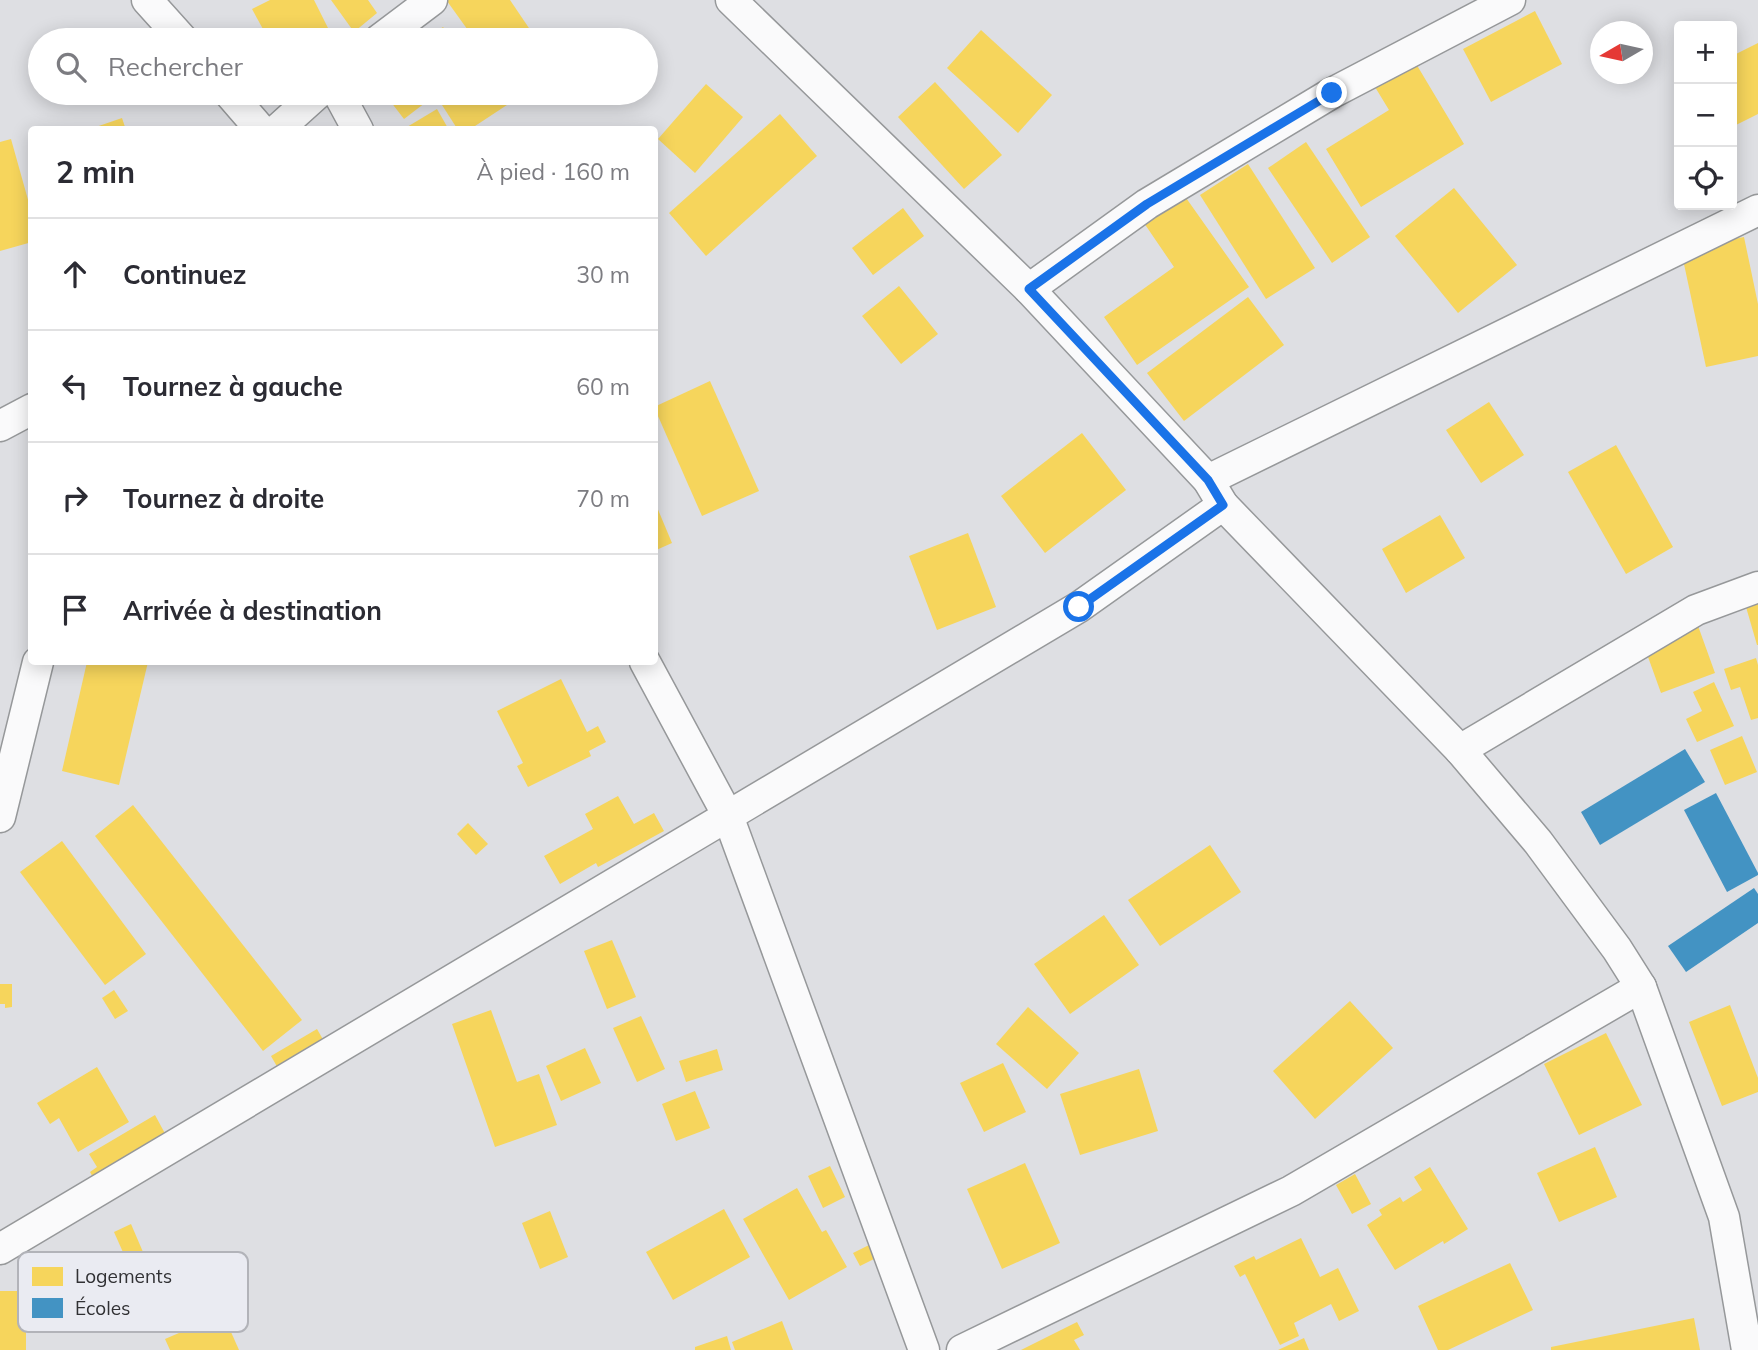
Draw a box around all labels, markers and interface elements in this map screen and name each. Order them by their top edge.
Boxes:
north arrow [1590,21,1653,84]
map controls [1674,21,1737,210]
button: + [1674,21,1737,84]
search box [28,28,658,105]
icon: search [52,48,90,86]
text: Rechercher [108,50,243,83]
route end [1316,77,1347,108]
button: − [1674,84,1737,147]
button: locate [1674,147,1737,210]
text: 2 min [56,153,135,191]
text: À pied · 160 m [477,157,630,186]
icon: ahead [56,255,94,293]
text: Continuez [123,258,247,291]
text: 30 m [576,260,630,289]
icon: left [56,367,94,405]
text: Tournez à gauche [123,370,343,403]
text: 60 m [576,372,630,401]
icon: right [56,479,94,517]
text: Tournez à droite [123,482,324,515]
text: 70 m [576,484,630,513]
icon: arrive [56,591,94,629]
route start [1063,591,1094,622]
text: Arrivée à destination [123,594,382,627]
legend [18,1252,248,1332]
text: Logements [75,1264,172,1288]
text: Écoles [75,1296,130,1320]

